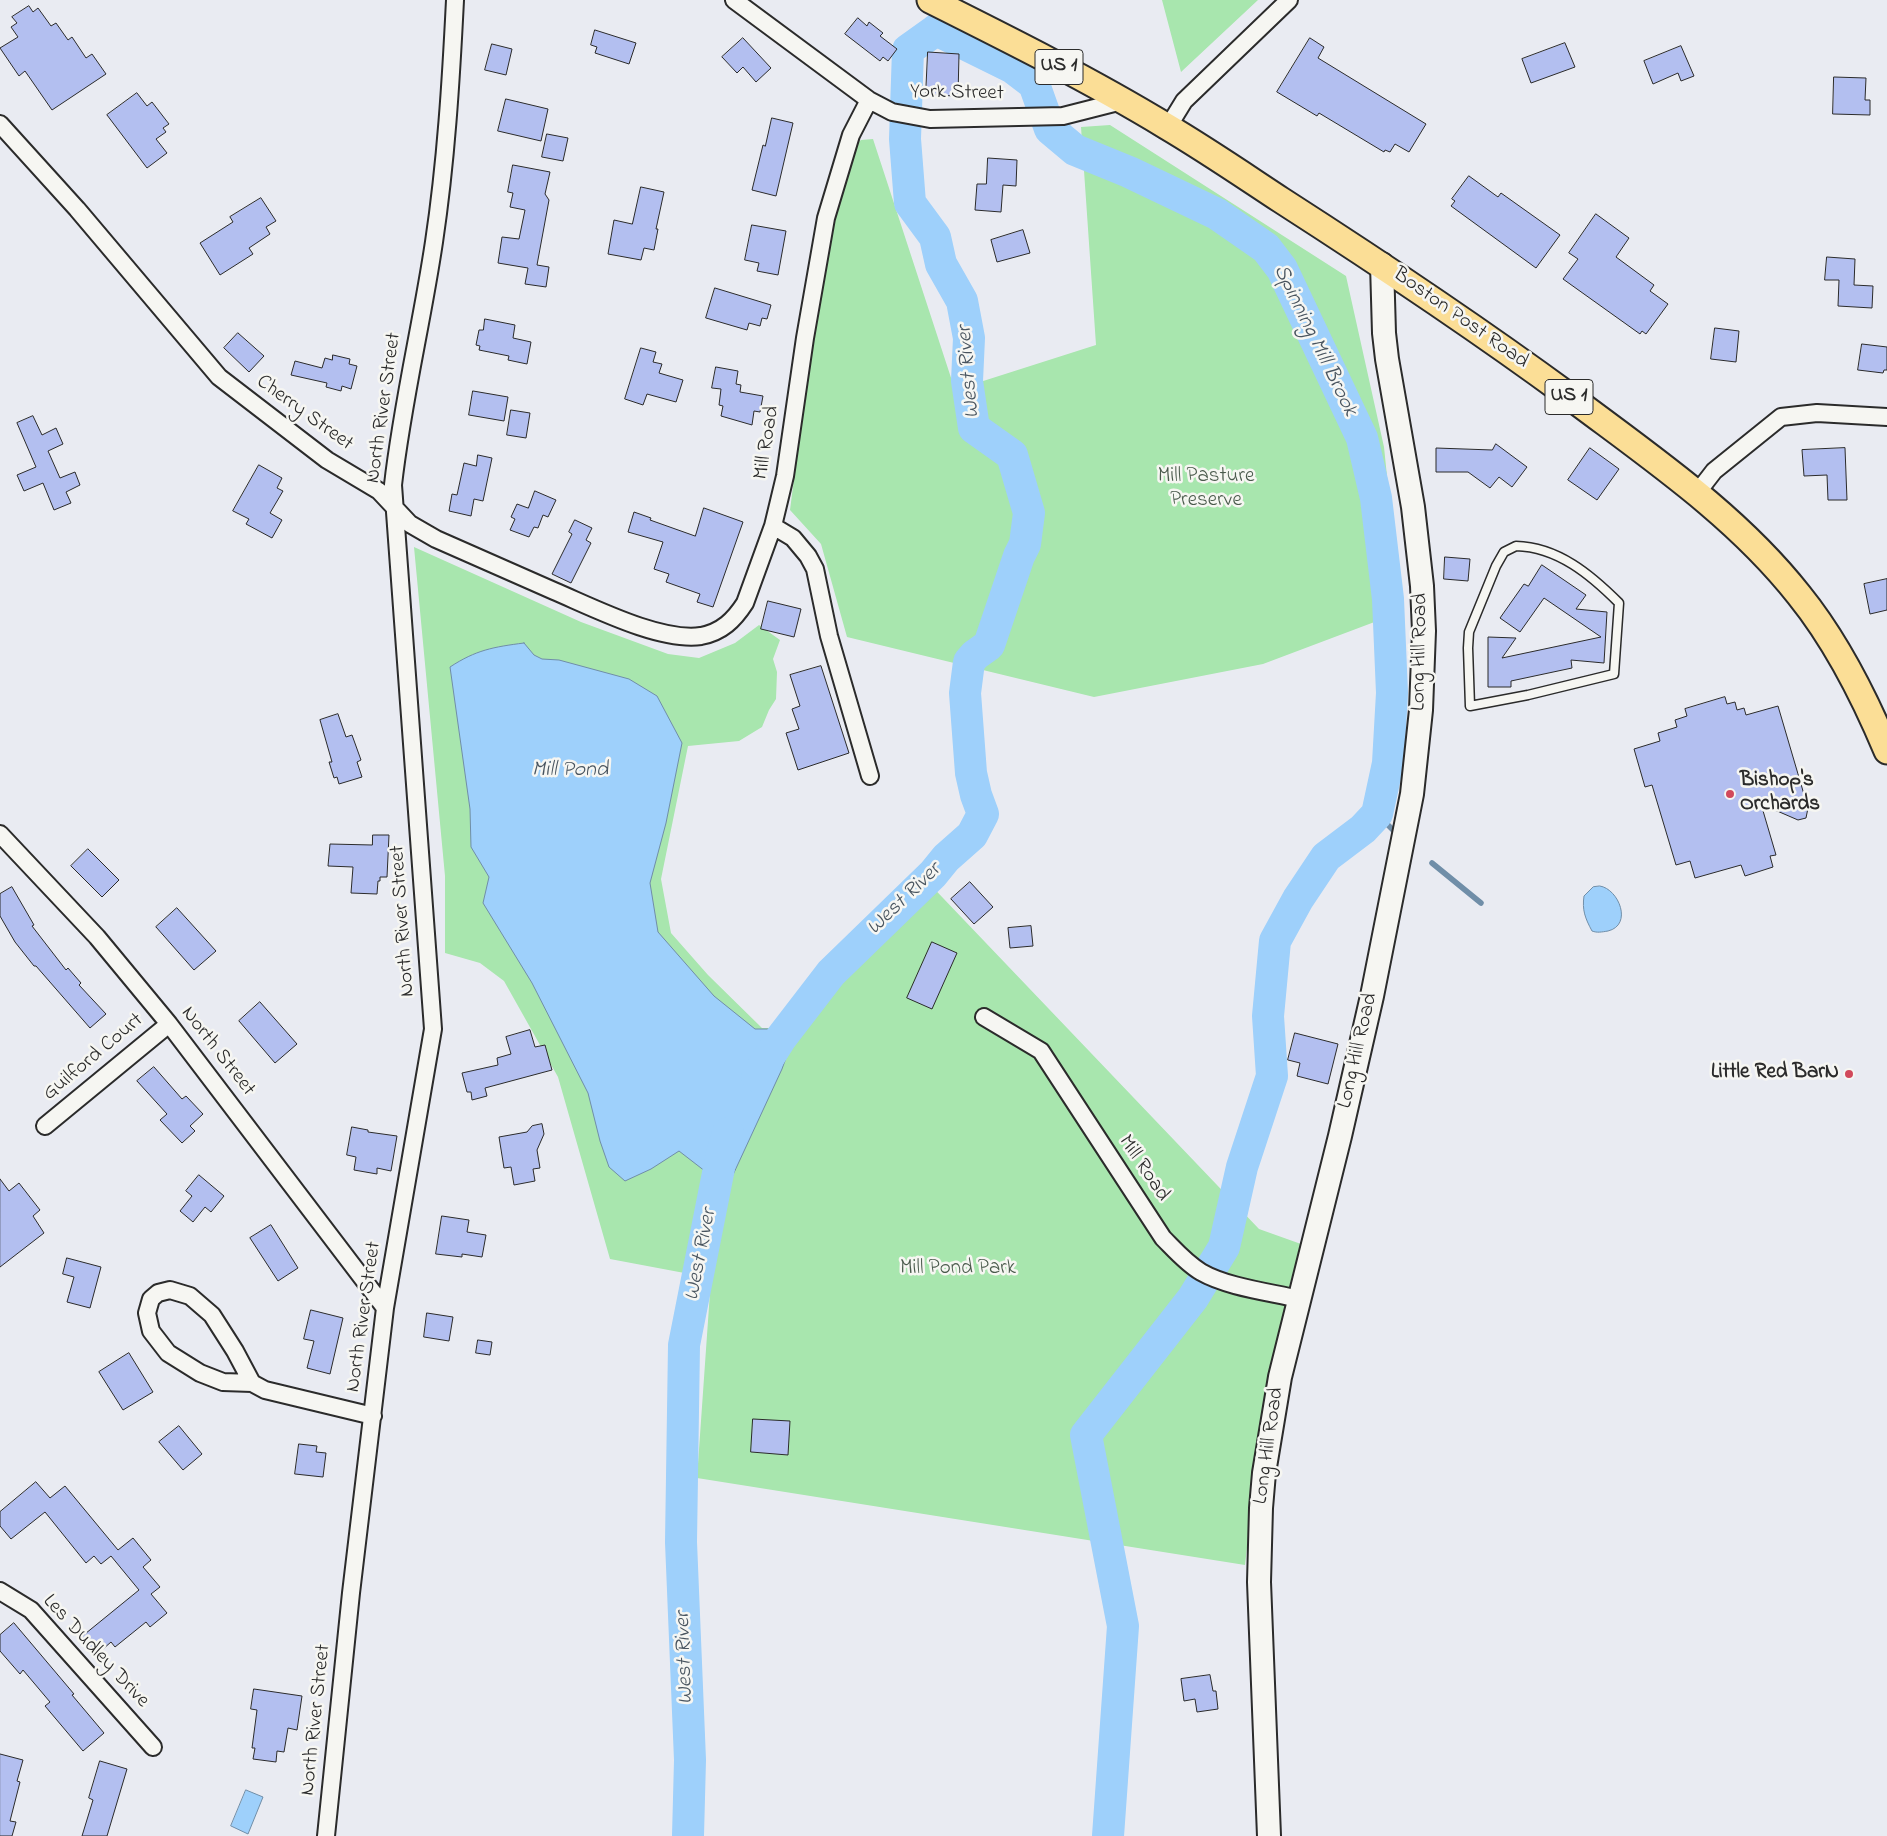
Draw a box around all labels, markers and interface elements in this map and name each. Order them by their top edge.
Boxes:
road number: US 1 [1035,50,1083,84]
street label: York Street [910,81,1004,107]
water label: Spinning Mill Brook [1266,261,1362,421]
street label: Boston Post Road [1387,263,1533,375]
water label: West River [953,325,987,419]
street label: North River Street [362,331,408,485]
street label: Cherry Street [251,370,357,458]
road number: US 1 [1545,380,1593,414]
street label: Mill Road [750,404,786,482]
park label: Mill Pasture Preserve [1158,465,1254,515]
street label: Long Hill Road [1407,593,1435,711]
water label: Mill Pond [532,758,608,784]
place label: Bishop's Orchards [1740,769,1820,819]
marker: Bishop's Orchards [1724,788,1736,800]
street label: North River Street [386,844,422,998]
water label: West River [862,858,948,942]
street label: Long Hill Road [1333,991,1385,1111]
street label: North Street [174,1002,260,1102]
street label: Guilford Court [39,1009,149,1107]
place label: Little Red BarN [1711,1061,1839,1087]
marker: Little Red BarN [1843,1068,1855,1080]
street label: Mill Road [1112,1131,1174,1207]
water label: West River [680,1207,724,1303]
street label: North River Street [342,1240,388,1394]
park label: Mill Pond Park [900,1257,1016,1283]
street label: Long Hill Road [1249,1386,1291,1506]
street label: Les Dudley Drive [36,1590,154,1714]
water label: West River [671,1611,701,1705]
street label: North River Street [297,1643,337,1797]

